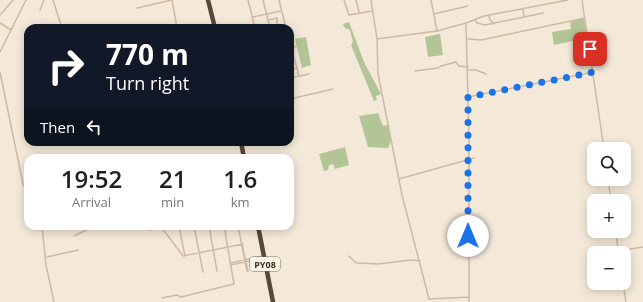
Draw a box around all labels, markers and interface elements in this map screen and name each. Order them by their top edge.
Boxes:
pin [573,32,607,66]
text: 770 m [106,35,189,73]
icon: arrive [579,38,601,60]
icon: right [40,40,92,92]
text: Turn right [106,71,189,95]
icon: left [83,116,105,138]
text: Then [40,117,75,137]
map controls [587,142,631,290]
button: search [587,142,631,186]
text: 19:52 [61,162,122,195]
text: 21 [159,162,186,195]
text: 1.6 [223,162,257,195]
text: Arrival [72,193,111,211]
text: min [161,193,184,211]
text: km [231,193,250,211]
button: + [587,194,631,238]
position arrow [447,215,489,257]
button: − [587,246,631,290]
road number: PY08 [250,257,280,271]

